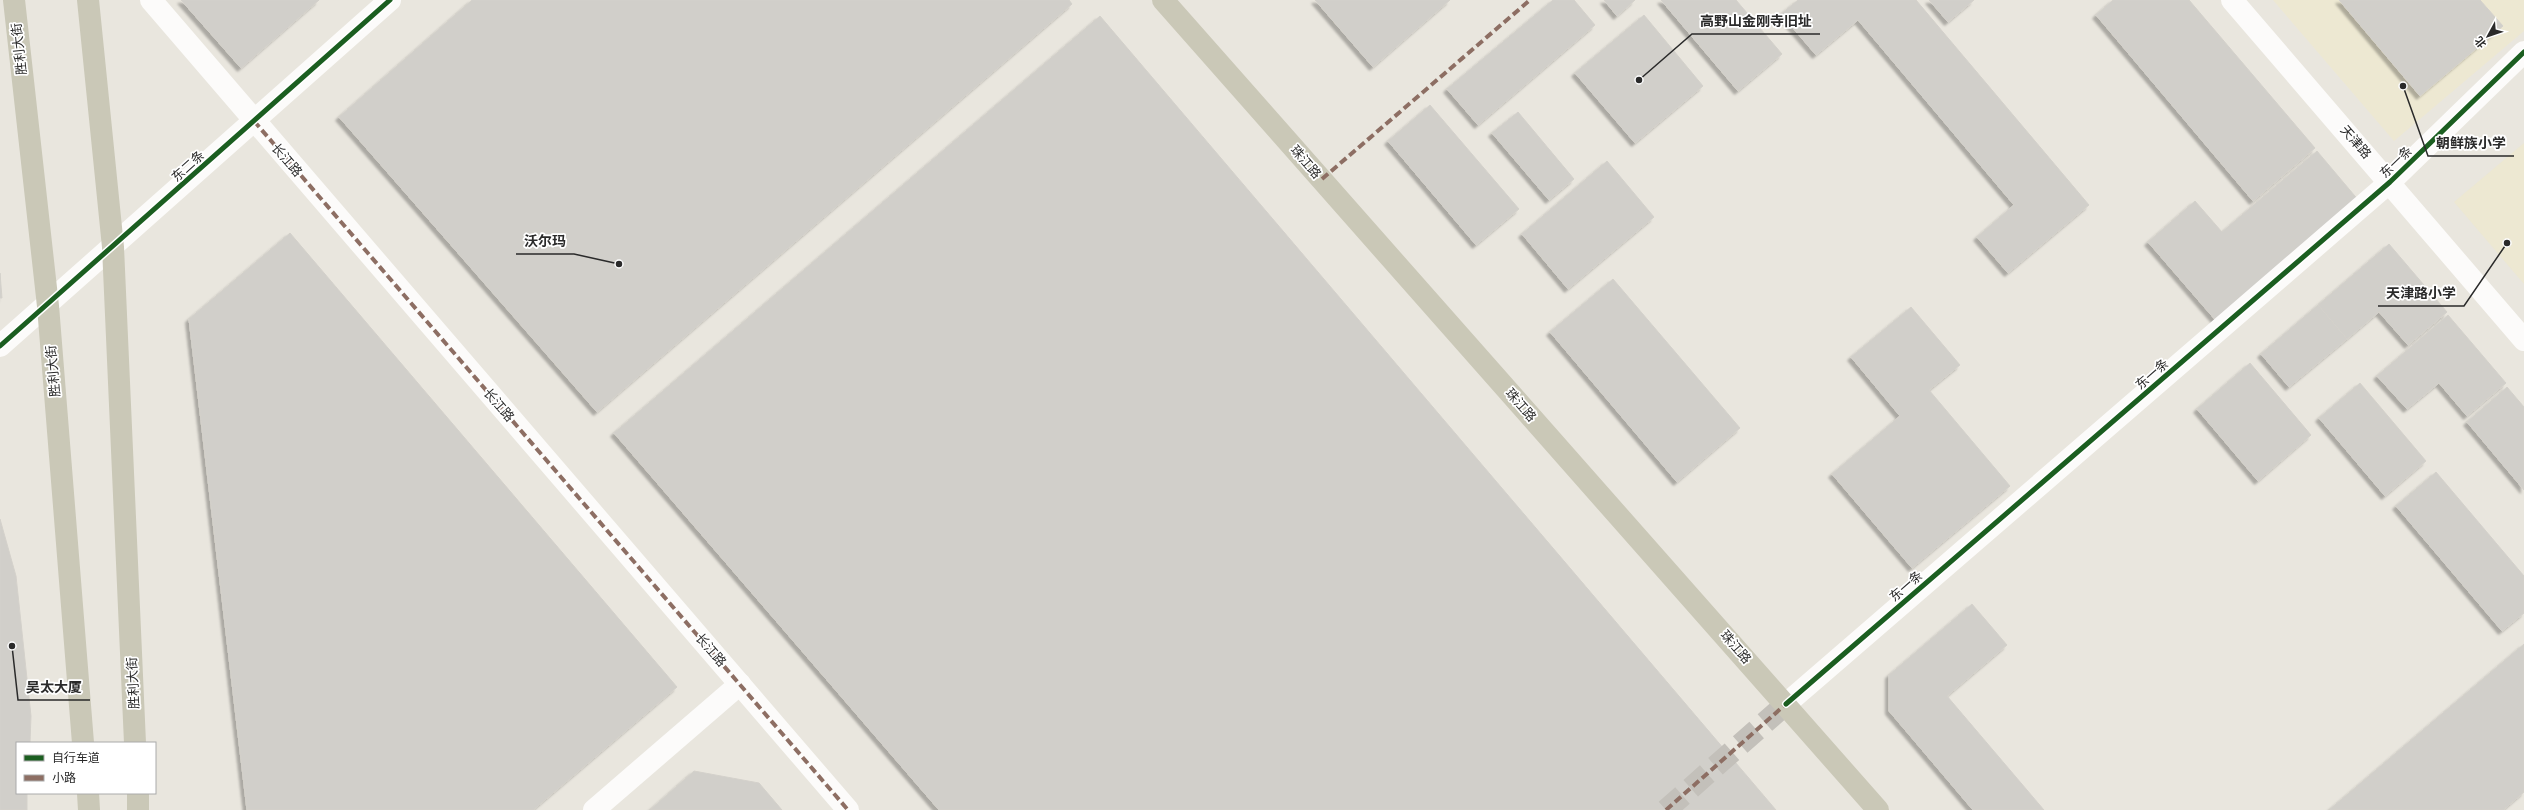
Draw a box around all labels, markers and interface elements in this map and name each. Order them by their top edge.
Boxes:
callout: 高野山金刚寺旧址 [1692,8,1820,34]
text: 高野山金刚寺旧址 [1700,12,1812,30]
north arrow [2468,16,2508,56]
street label: 胜利大街 [8,22,30,76]
text: 北 [2471,34,2489,51]
street label: 天津路 [2337,122,2375,162]
callout: 朝鲜族小学 [2428,130,2514,156]
text: 朝鲜族小学 [2436,134,2506,152]
street label: 长江路 [268,140,306,180]
street label: 珠江路 [1287,142,1325,182]
street label: 东一条 [2376,142,2416,182]
street label: 东二条 [168,147,208,185]
callout: 沃尔玛 [516,228,574,254]
text: 沃尔玛 [524,232,566,250]
callout: 天津路小学 [2378,280,2464,306]
text: 天津路小学 [2386,284,2456,302]
street label: 胜利大街 [42,344,64,398]
street label: 东一条 [2132,355,2172,393]
street label: 长江路 [480,385,518,425]
street label: 珠江路 [1502,385,1540,425]
street label: 东一条 [1886,567,1926,605]
street label: 珠江路 [1717,627,1755,667]
street label: 长江路 [692,630,730,670]
street label: 胜利大街 [123,657,143,709]
callout: 吴太大厦 [18,674,90,700]
text: 吴太大厦 [26,678,82,696]
legend [16,742,156,794]
text: 自行车道 [52,750,100,766]
text: 小路 [52,770,76,786]

